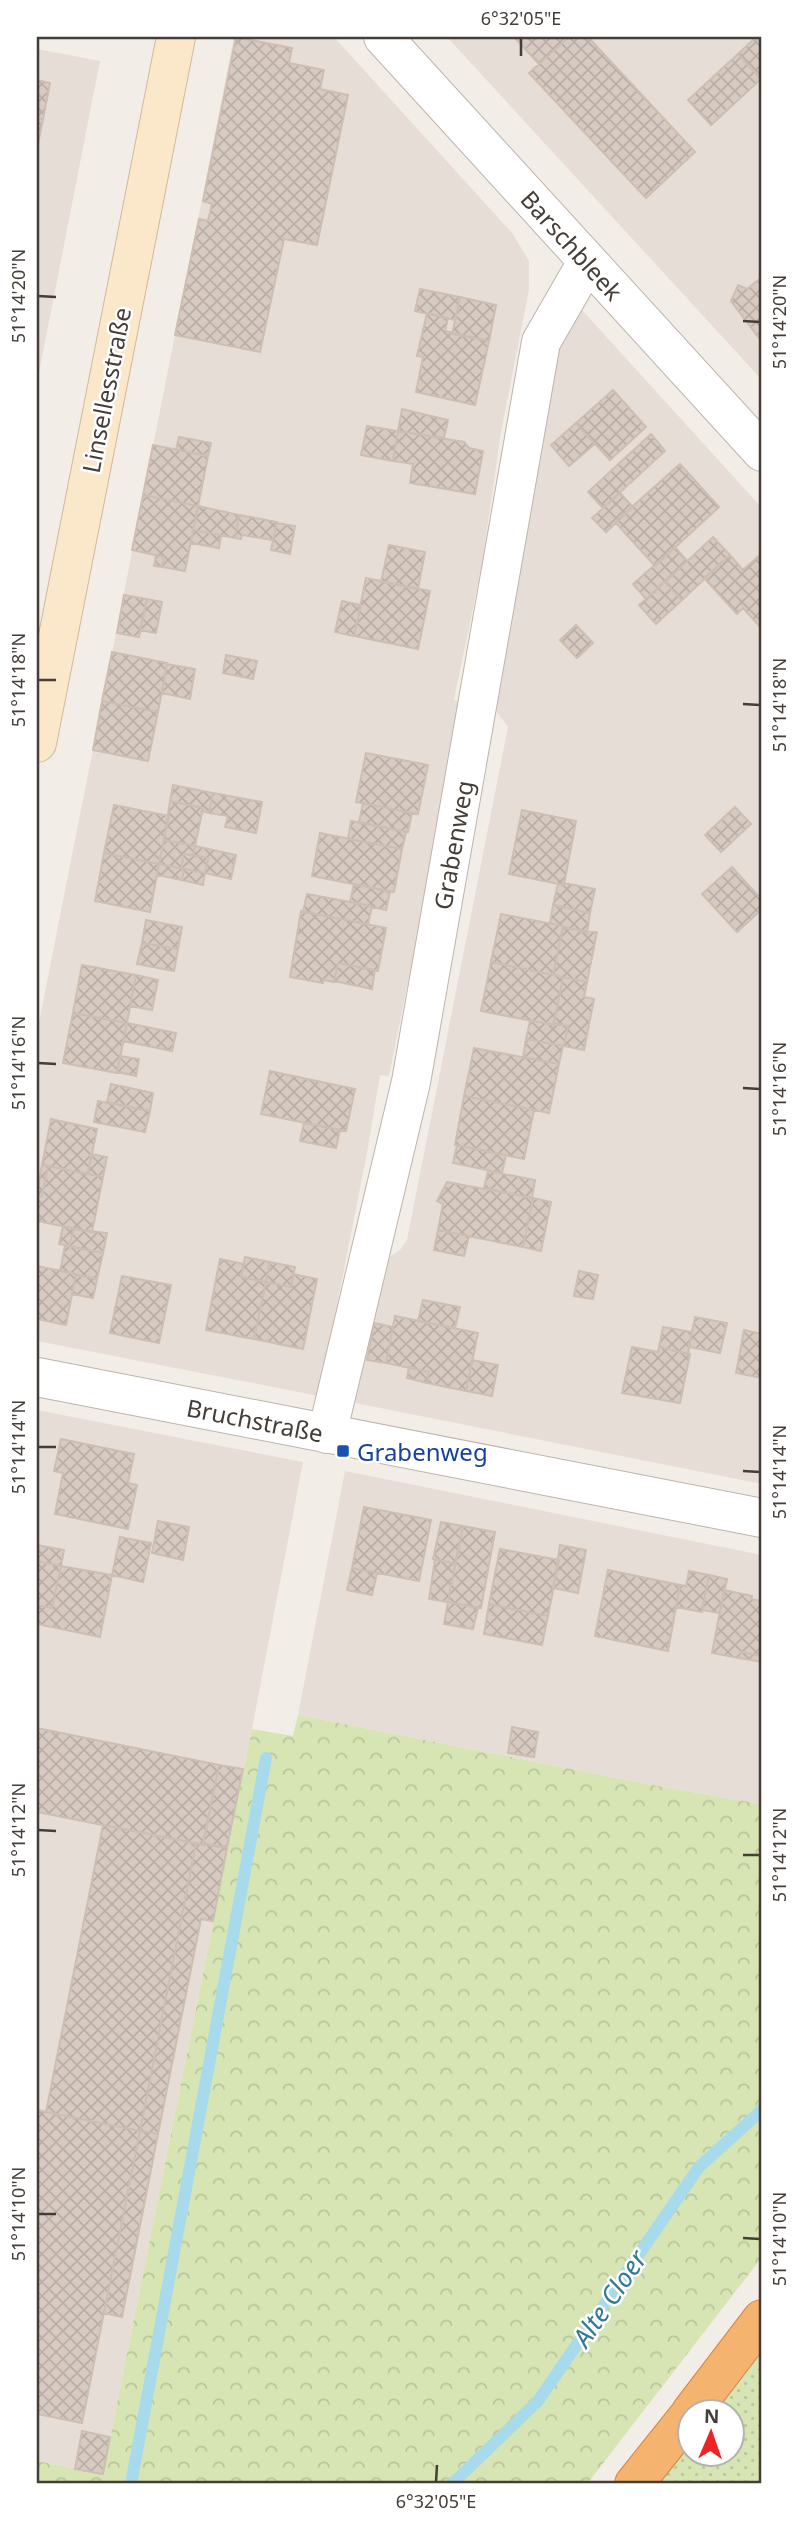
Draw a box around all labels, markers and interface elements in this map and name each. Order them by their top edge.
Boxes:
text: 6°32'05"E [481,6,561,30]
street label: Barschbleek [514,183,630,307]
text: 51°14'20"N [6,249,30,343]
text: 51°14'20"N [767,275,791,369]
street label: Linsellesstraße [74,304,138,476]
text: 51°14'18"N [6,633,30,727]
text: 51°14'18"N [767,658,791,752]
street label: Grabenweg [425,778,481,912]
text: 51°14'16"N [6,1016,30,1110]
text: 51°14'16"N [767,1042,791,1136]
street label: Bruchstraße [184,1391,326,1449]
text: 51°14'14"N [6,1400,30,1494]
text: 51°14'14"N [767,1425,791,1519]
place label: Grabenweg [357,1435,488,1468]
marker: Grabenweg [335,1443,351,1459]
text: 51°14'12"N [6,1783,30,1877]
text: 51°14'12"N [767,1808,791,1902]
text: 51°14'10"N [6,2167,30,2261]
text: 51°14'10"N [767,2192,791,2286]
water label: Alte Cloer [562,2241,655,2355]
north arrow [676,2398,746,2468]
text: N [703,2403,720,2429]
text: 6°32'05"E [396,2489,476,2513]

